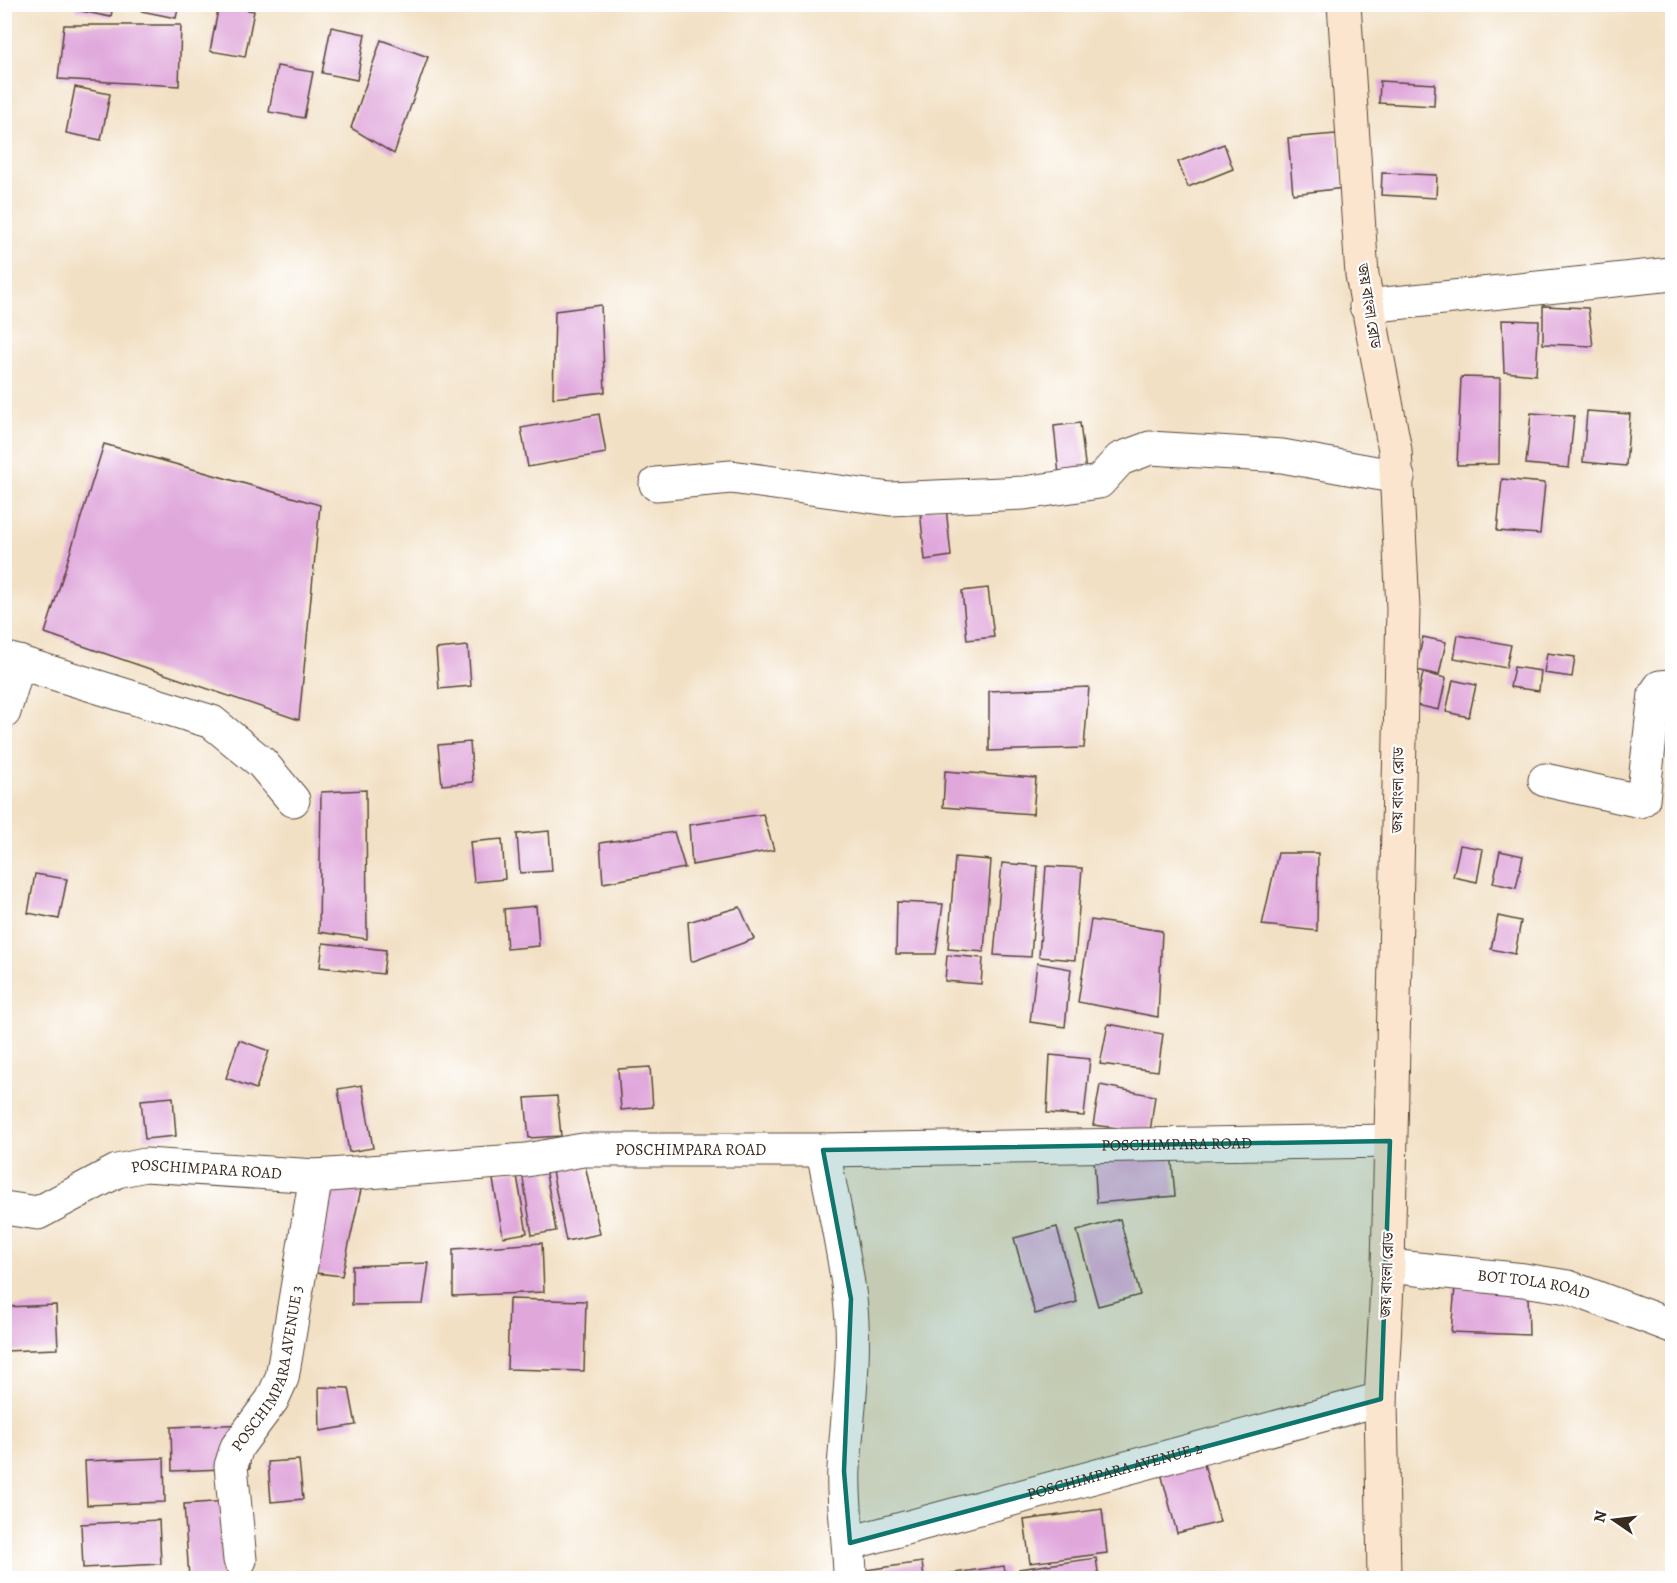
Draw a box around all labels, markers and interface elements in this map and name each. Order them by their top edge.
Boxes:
street label: জয় বাংলা রোড [1351,261,1387,351]
street label: জয় বাংলা রোড [1386,746,1410,834]
street label: POSCHIMPARA ROAD [1101,1132,1252,1157]
street label: POSCHIMPARA ROAD [615,1139,766,1161]
street label: POSCHIMPARA ROAD [129,1154,282,1185]
street label: জয় বাংলা রোড [1374,1231,1400,1319]
street label: BOT TOLA ROAD [1476,1264,1593,1305]
street label: POSCHIMPARA AVENUE 3 [226,1284,308,1456]
street label: POSCHIMPARA AVENUE 2 [1024,1437,1205,1506]
north arrow [1584,1490,1644,1550]
text: N [1588,1508,1613,1525]

